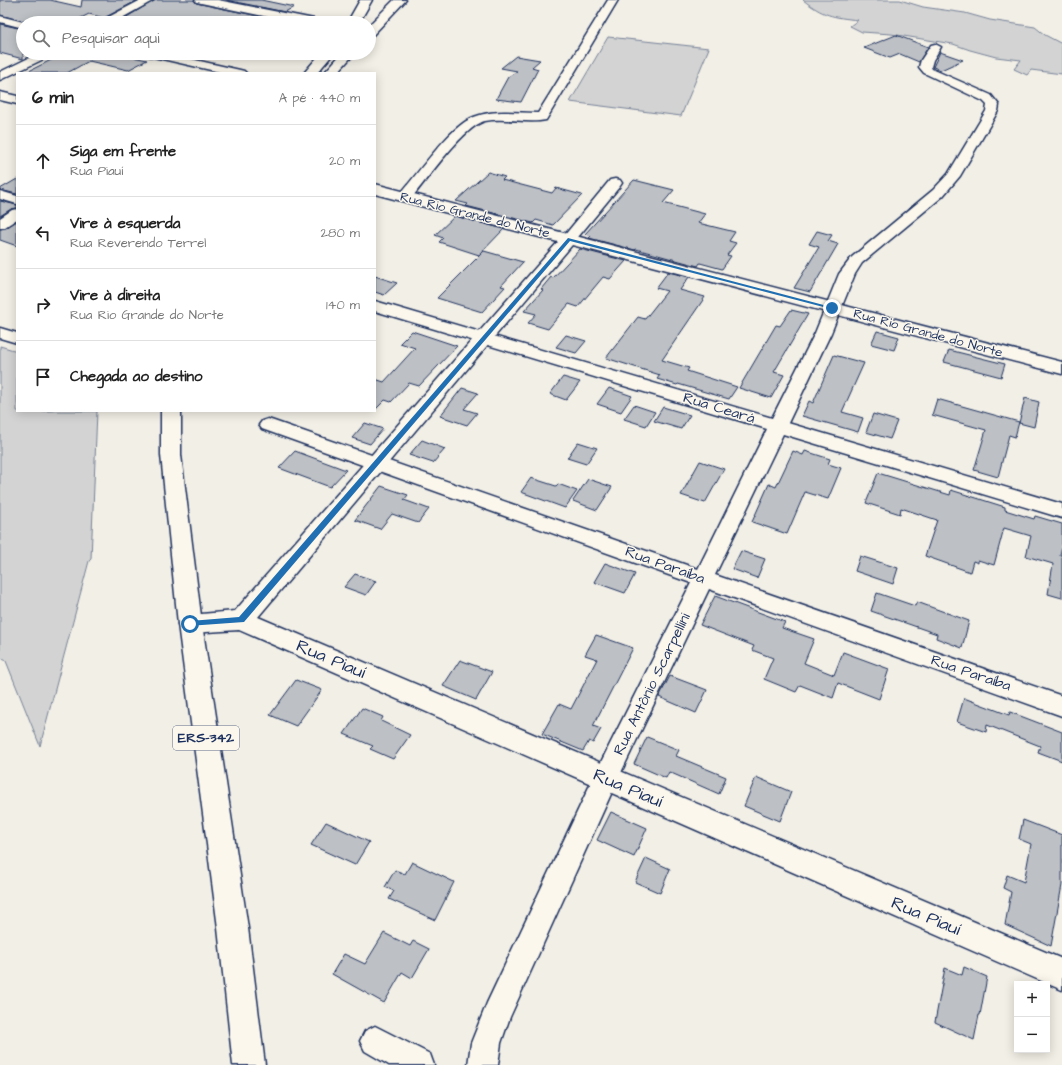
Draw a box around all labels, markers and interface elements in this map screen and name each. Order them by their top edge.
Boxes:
search box [16,16,376,60]
icon: search [30,27,52,49]
text: Pesquisar aqui [62,28,159,49]
text: 6 min [32,86,74,110]
text: A pé · 440 m [279,89,360,107]
text: Siga em frente [70,141,176,162]
icon: ahead [32,150,54,172]
text: 20 m [329,152,360,170]
text: Rua Piauí [70,162,123,180]
street label: Rua Rio Grande do Norte [398,188,552,242]
text: Vire à esquerda [70,213,180,234]
icon: left [32,222,54,244]
text: 280 m [321,224,360,242]
text: Rua Reverendo Terrel [70,234,206,252]
text: Vire à direita [70,285,160,306]
icon: right [32,294,54,316]
text: 140 m [326,296,360,314]
route end [823,299,841,317]
street label: Rua Rio Grande do Norte [851,304,1005,362]
text: Rua Rio Grande do Norte [70,306,224,324]
icon: arrive [32,366,54,388]
text: Chegada ao destino [70,366,203,387]
street label: Rua Ceará [680,387,758,429]
street label: Rua Paraíba [622,541,708,589]
street label: Rua Antônio Scarpellini [608,609,696,759]
route start [181,615,199,633]
street label: Rua Piauí [292,633,370,685]
street label: Rua Paraíba [928,649,1014,697]
road number: ERS-342 [173,726,239,750]
street label: Rua Piauí [589,762,667,814]
street label: Rua Piauí [887,890,965,942]
map controls [1014,981,1050,1053]
button: + [1014,981,1050,1017]
button: − [1014,1017,1050,1053]

